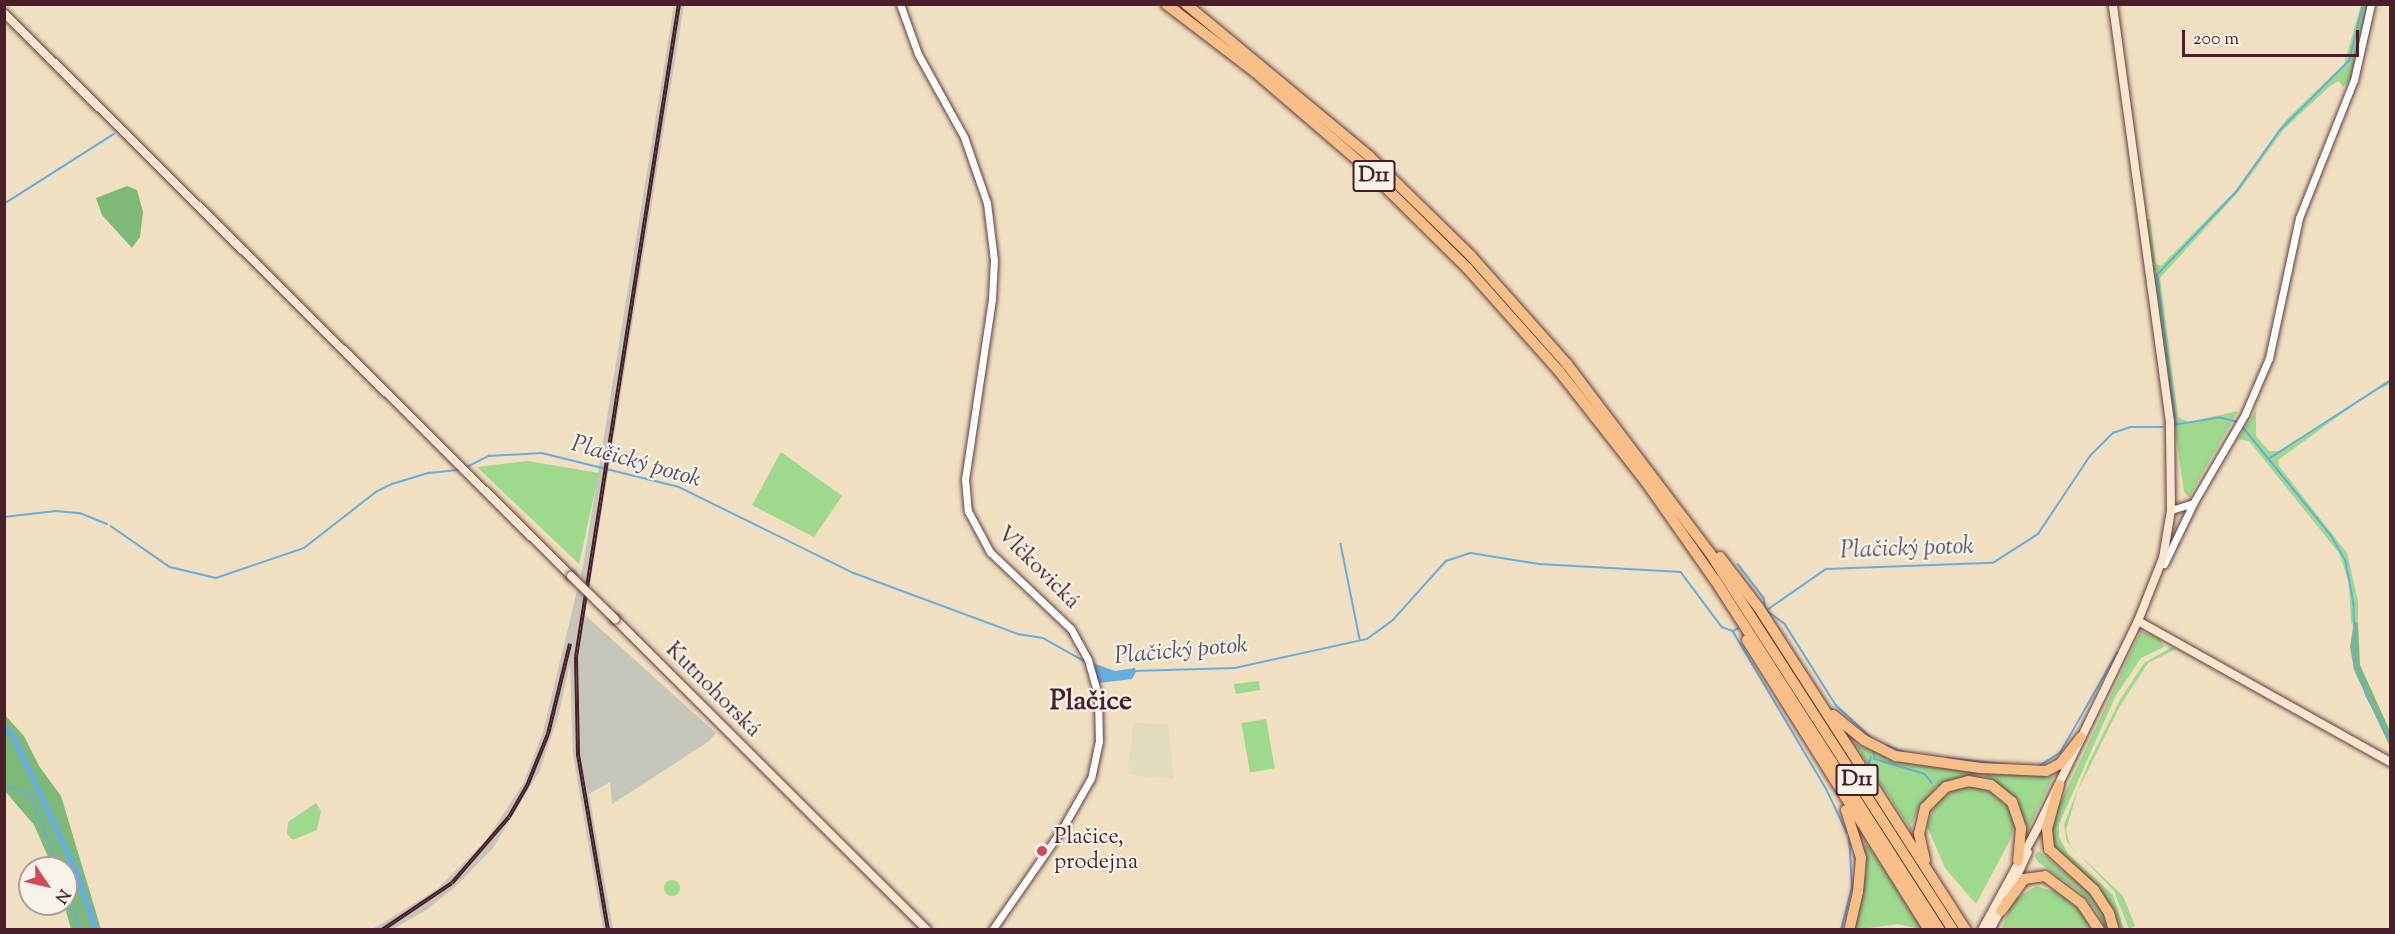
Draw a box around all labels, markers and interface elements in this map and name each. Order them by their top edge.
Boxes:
scale bar [2185,18,2362,56]
text: 200 m [2193,27,2239,53]
road number: D11 [1352,158,1396,194]
water label: Plačický potok [568,431,704,495]
street label: Vlčkovická [990,522,1084,616]
water label: Plačický potok [1840,533,1974,567]
water label: Plačický potok [1113,632,1249,672]
street label: Kutnohorská [659,638,765,744]
district label: Plačice [1050,685,1132,719]
road number: D11 [1834,762,1880,798]
place label: Plačice, prodejna [1054,825,1138,876]
marker: Plačice, prodejna [1035,844,1049,858]
north arrow [18,856,78,916]
text: N [48,884,75,907]

